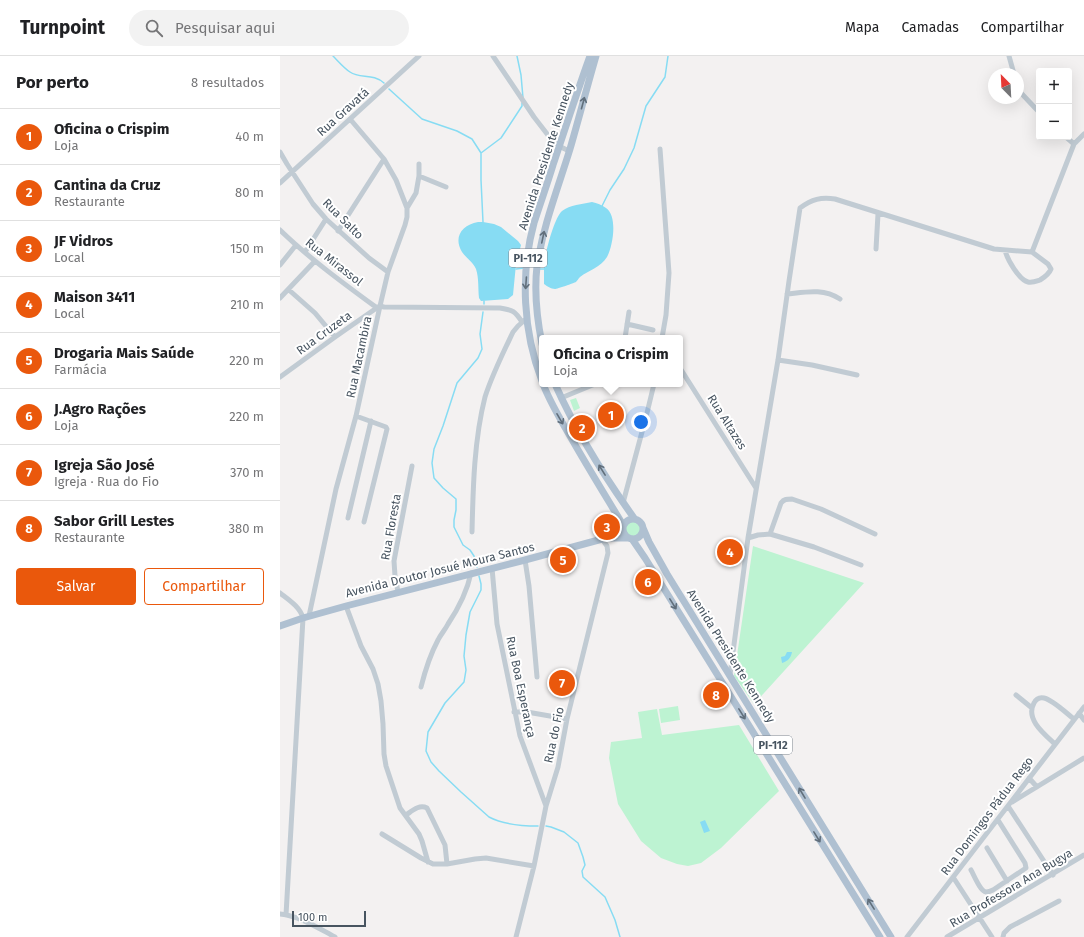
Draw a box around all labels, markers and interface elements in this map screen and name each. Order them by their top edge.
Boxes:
search box [129,10,409,46]
text: Turnpoint [20,16,105,39]
icon: search [143,17,165,39]
text: Pesquisar aqui [175,19,275,37]
text: Mapa [845,19,879,36]
text: Camadas [901,19,959,36]
text: Compartilhar [981,19,1064,36]
north arrow [988,68,1024,104]
map controls [1036,68,1072,140]
button: + [1036,68,1072,104]
text: Por perto [16,72,89,93]
text: 8 resultados [191,75,264,90]
street label: Avenida Presidente Kennedy [515,80,577,232]
street label: Rua Gravatá [314,85,372,139]
one-way arrow [580,96,587,109]
button: − [1036,104,1072,140]
text: Oficina o Crispim [54,120,169,138]
text: 1 [26,129,32,144]
text: 40 m [235,129,264,144]
text: Loja [54,138,78,153]
text: Cantina da Cruz [54,176,161,194]
text: 2 [26,185,32,200]
text: 80 m [235,185,264,200]
text: Restaurante [54,194,125,209]
street label: Rua Salto [320,196,366,242]
one-way arrow [540,230,548,243]
text: JF Vidros [54,232,113,250]
street label: Rua Mirassol [303,235,366,289]
text: 3 [26,241,32,256]
text: 150 m [230,241,264,256]
road number: PI-112 [509,249,547,267]
text: Local [54,250,85,265]
one-way arrow [522,276,529,289]
text: Maison 3411 [54,288,135,306]
text: 4 [25,297,33,312]
text: 210 m [230,297,264,312]
text: Local [54,306,85,321]
street label: Rua Cruzeta [294,308,354,358]
street label: Rua Macambira [343,315,375,399]
popup [539,335,683,387]
text: Drogaria Mais Saúde [54,344,194,362]
text: Oficina o Crispim [553,345,669,363]
text: 5 [26,353,32,368]
text: 220 m [229,353,264,368]
text: Farmácia [54,362,107,377]
text: Loja [553,363,578,378]
street label: Rua Altazes [705,392,750,453]
text: J.Agro Rações [54,400,146,418]
pin: 1 [598,400,624,430]
text: 6 [25,409,33,424]
text: 220 m [229,409,264,424]
your location [631,412,651,432]
one-way arrow [557,413,565,425]
pin: 2 [569,413,595,443]
text: Loja [54,418,78,433]
text: Igreja São José [54,456,155,474]
one-way arrow [598,464,606,475]
text: 7 [26,465,32,480]
text: 370 m [230,465,264,480]
text: Igreja · Rua do Fio [54,474,159,489]
street label: Rua Floresta [378,493,404,561]
text: Sabor Grill Lestes [54,512,174,530]
pin: 3 [594,512,620,542]
text: 8 [25,521,33,536]
text: 380 m [229,521,264,536]
text: Restaurante [54,530,125,545]
pin: 4 [717,537,743,567]
street label: Avenida Doutor Josué Moura Santos [344,540,536,600]
pin: 5 [550,545,576,575]
pin: 6 [635,567,661,597]
button: Salvar [16,568,136,605]
button: Compartilhar [144,568,264,605]
street label: Avenida Presidente Kennedy [684,587,778,725]
one-way arrow [669,598,677,609]
street label: Rua Boa Esperança [503,635,539,739]
pin: 7 [549,668,575,698]
pin: 8 [703,680,729,710]
street label: Rua do Fio [541,706,567,764]
one-way arrow [738,708,746,720]
road number: PI-112 [754,736,792,754]
street label: Rua Domingos Pádua Rego [938,754,1036,878]
one-way arrow [798,787,806,799]
one-way arrow [814,831,822,843]
street label: Rua Professora Ana Bugya [947,846,1075,930]
one-way arrow [866,898,874,910]
scale bar [292,909,366,928]
text: 100 m [298,911,327,924]

